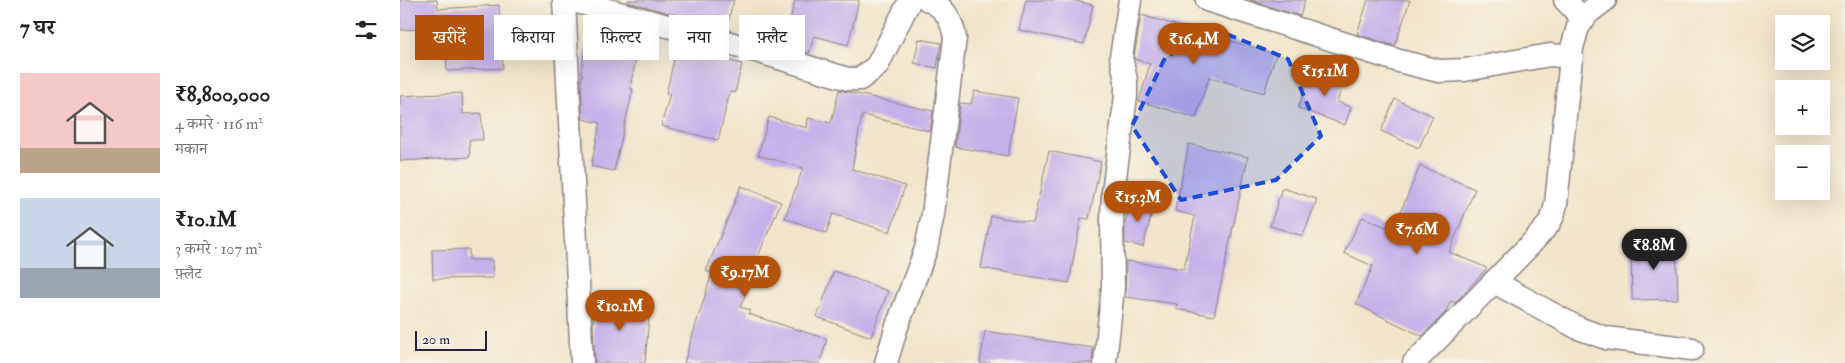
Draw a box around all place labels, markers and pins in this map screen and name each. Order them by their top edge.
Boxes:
pin: ₹16.4M [1153,22,1235,65]
pin: ₹15.1M [1284,54,1366,97]
pin: ₹15.3M [1097,180,1179,223]
pin: ₹7.6M [1382,212,1452,255]
pin: ₹8.8M [1619,228,1689,271]
pin: ₹9.17M [704,256,786,298]
pin: ₹10.1M [579,290,661,332]

